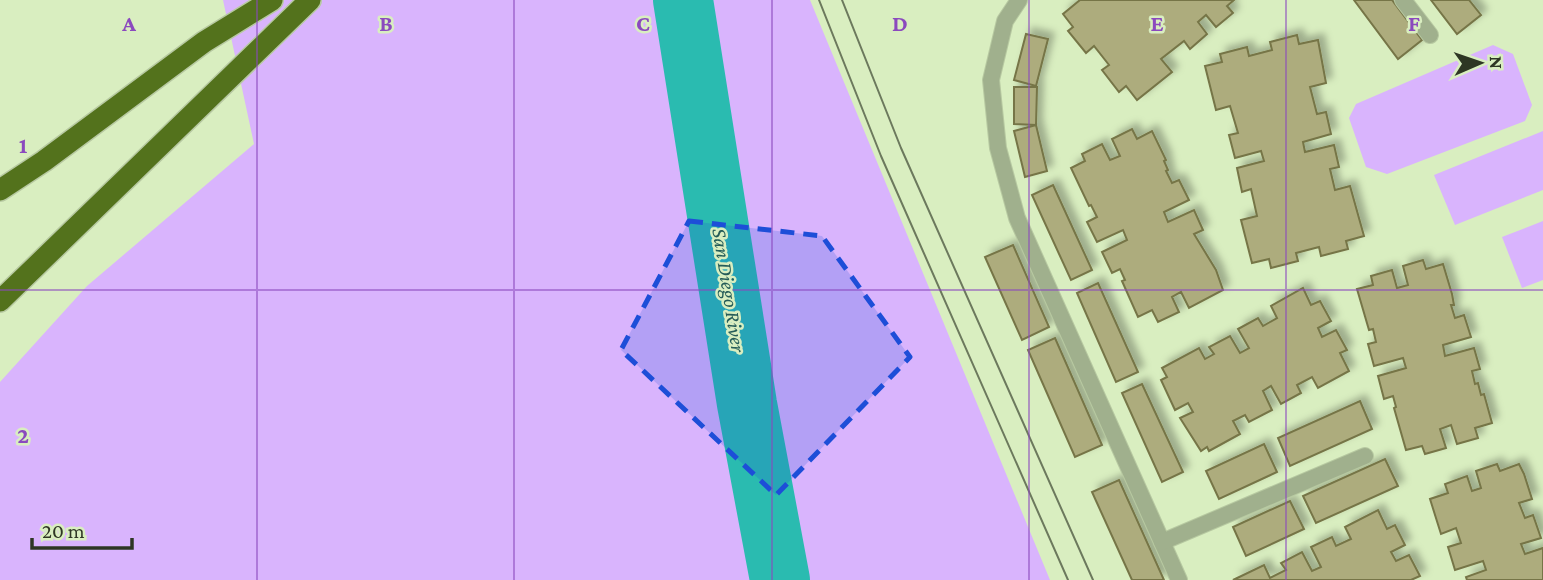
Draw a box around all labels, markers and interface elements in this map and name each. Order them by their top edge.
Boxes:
text: A [121,10,136,36]
text: B [379,10,393,36]
text: C [636,10,650,36]
text: D [892,10,908,36]
text: E [1150,10,1164,36]
text: F [1408,10,1420,36]
north arrow [1445,28,1515,98]
text: N [1486,56,1507,69]
text: 1 [19,132,28,158]
water label: San Diego River [707,226,751,354]
text: 2 [17,422,29,448]
scale bar [32,506,131,550]
text: 20 m [42,519,85,543]

